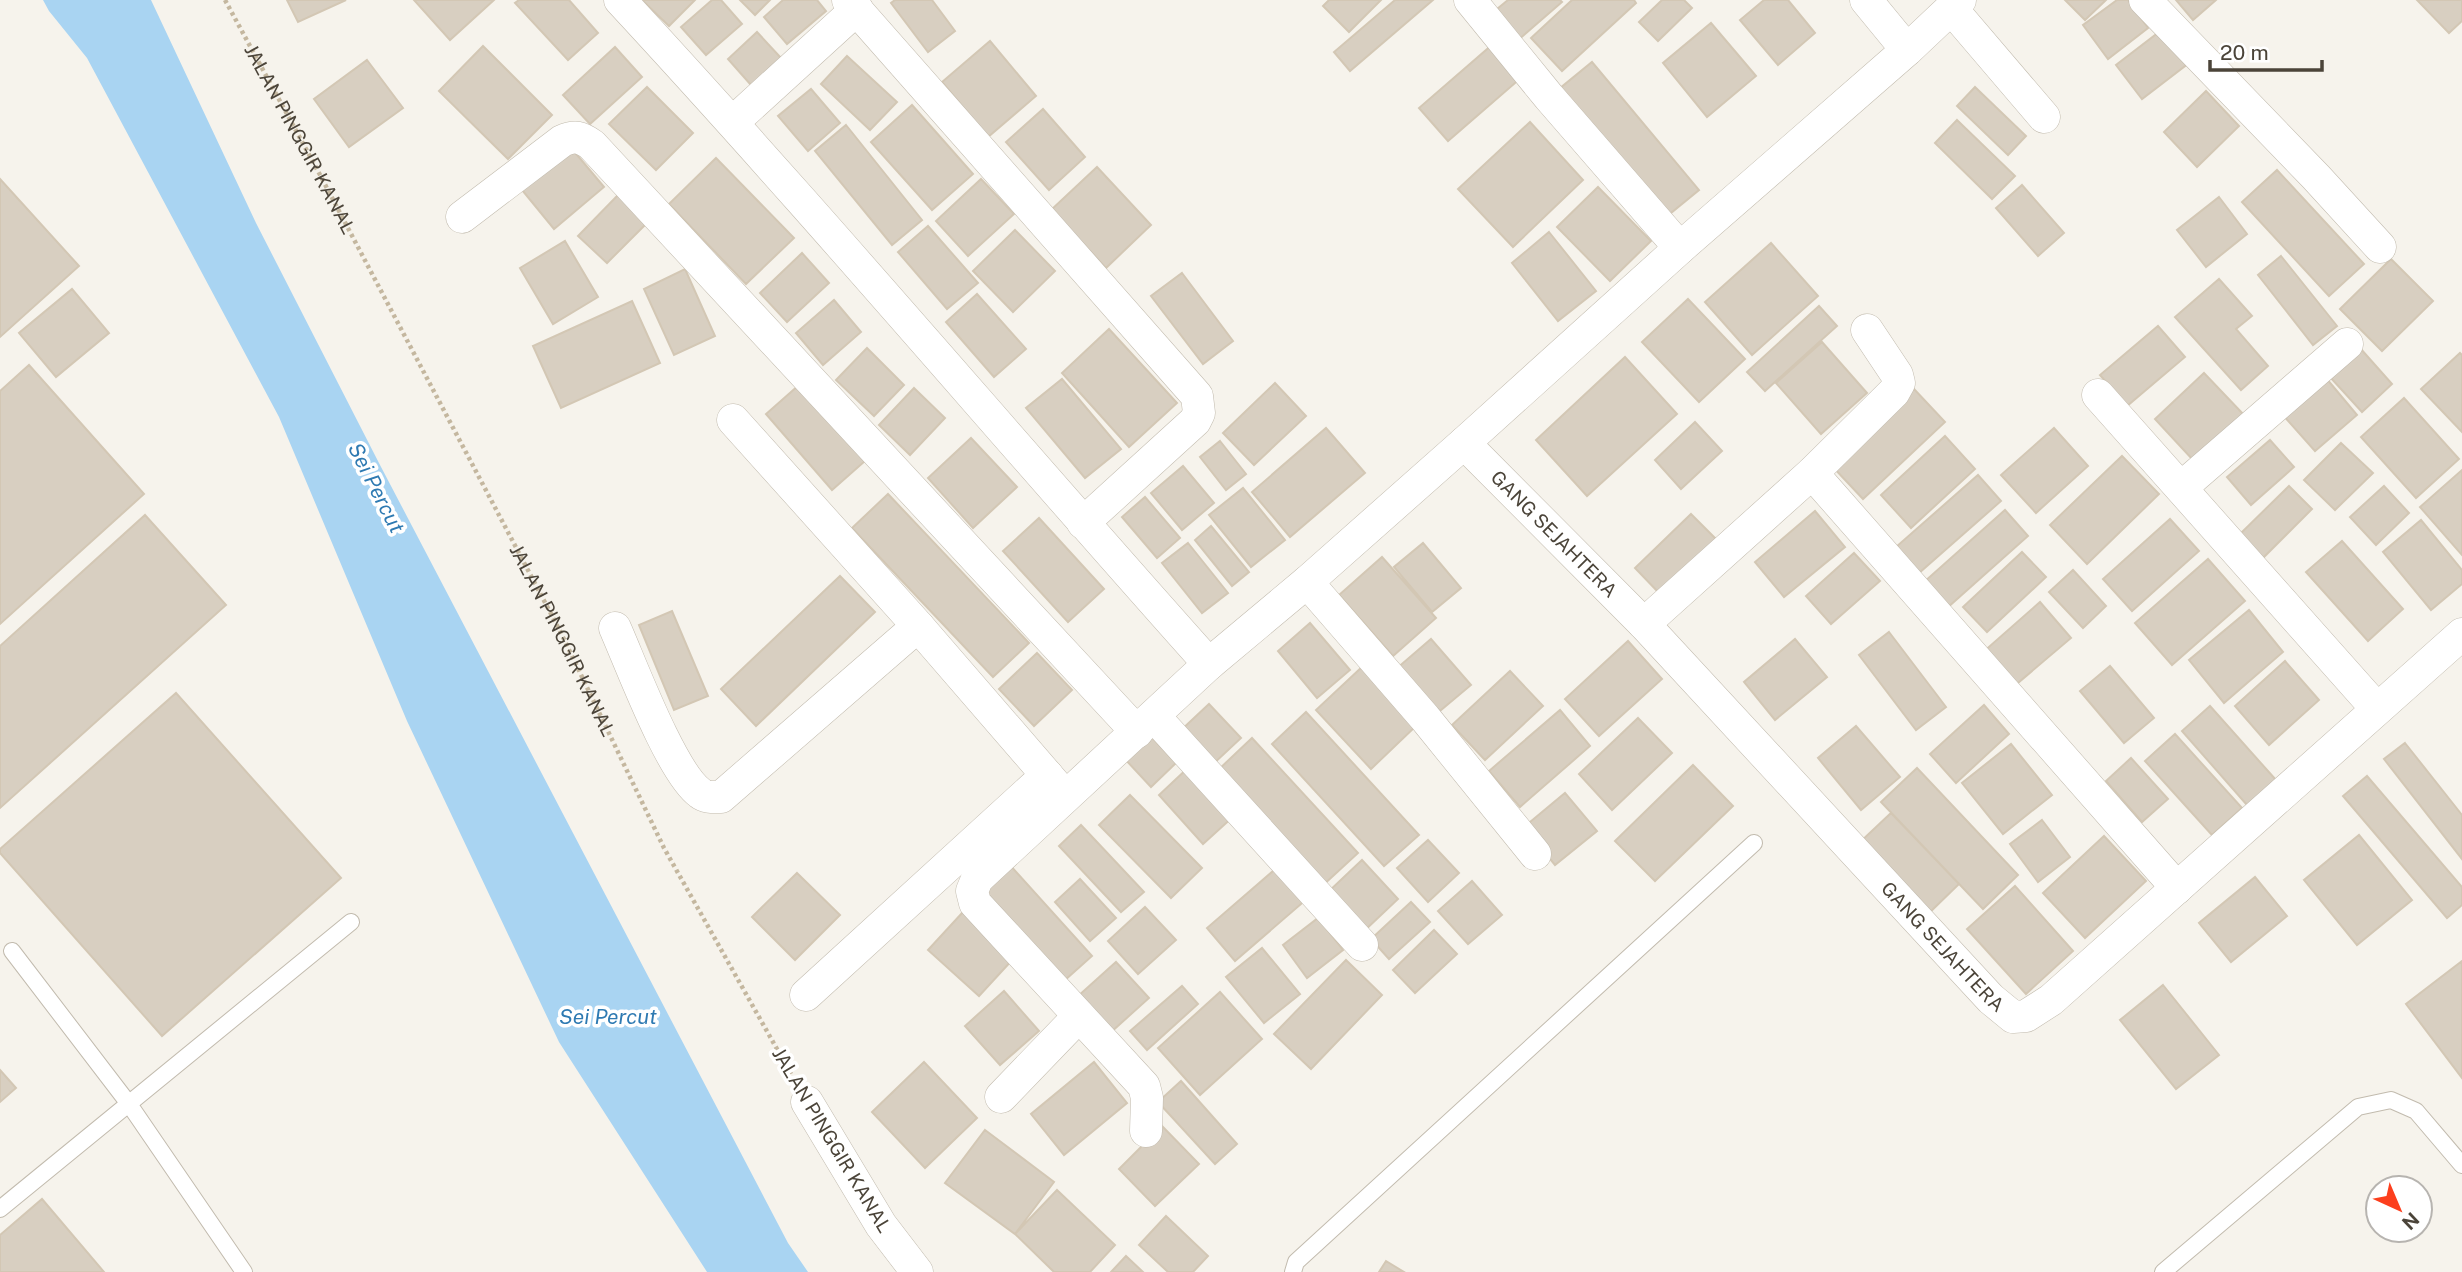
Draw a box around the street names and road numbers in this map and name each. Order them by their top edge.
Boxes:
street label: JALAN PINGGIR KANAL [240,40,360,238]
street label: GANG SEJAHTERA [1487,466,1622,602]
street label: JALAN PINGGIR KANAL [505,541,620,740]
street label: GANG SEJAHTERA [1877,877,2009,1016]
street label: JALAN PINGGIR KANAL [768,1044,896,1236]

